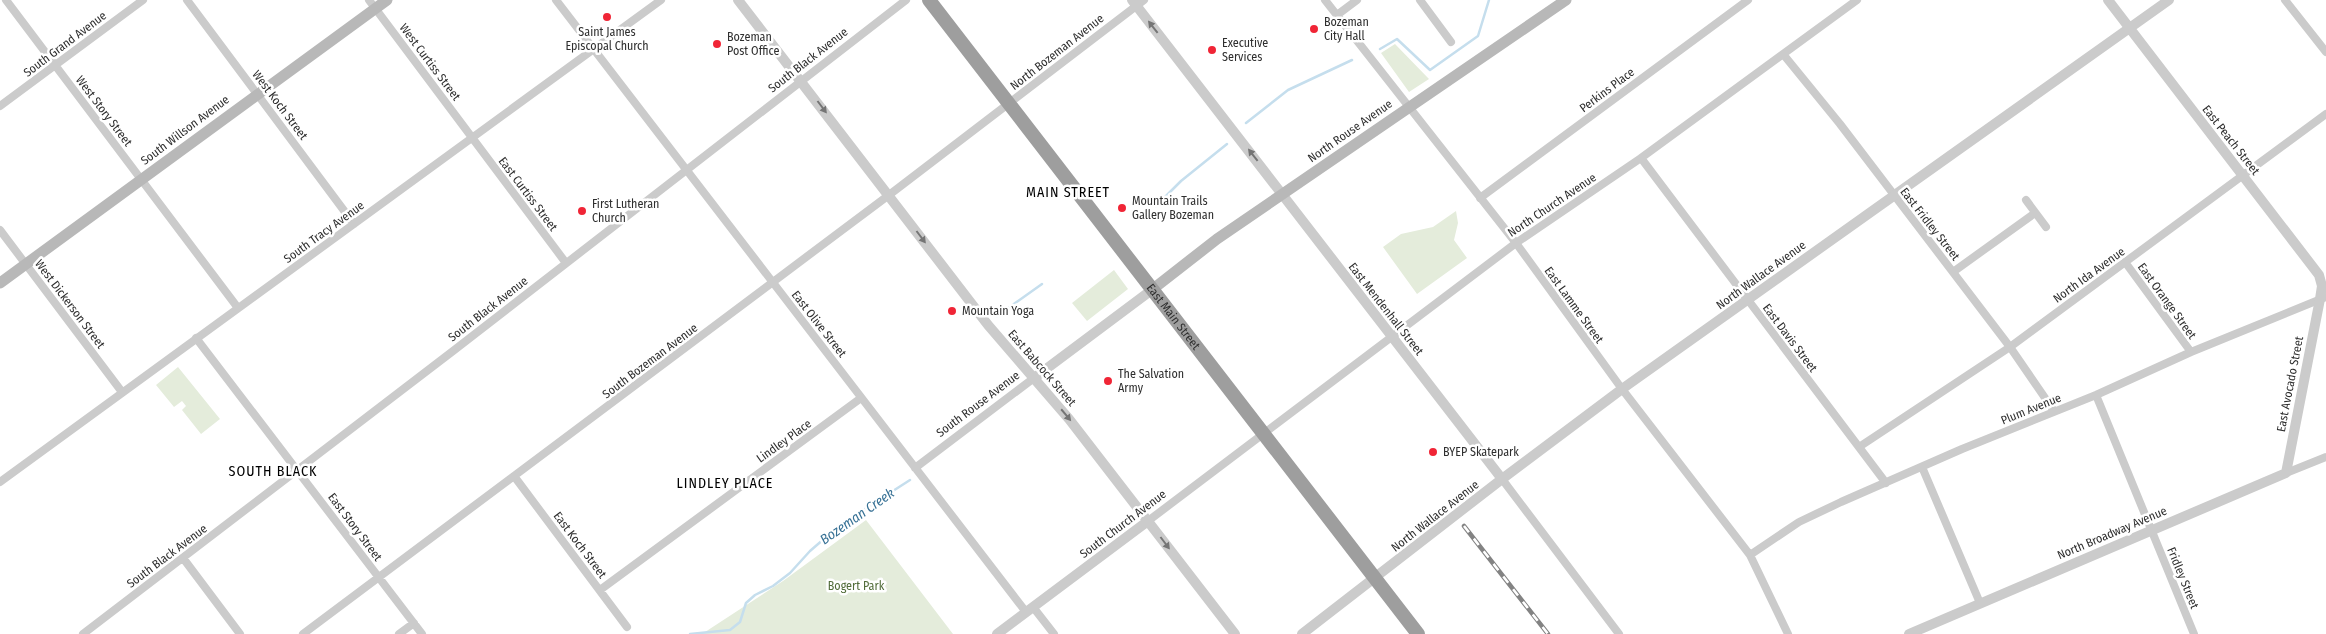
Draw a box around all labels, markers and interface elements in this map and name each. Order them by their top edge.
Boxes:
street label: South Grand Avenue [21,8,109,80]
marker: Saint James Episcopal Church [601,11,613,23]
street label: North Bozeman Avenue [1008,11,1106,93]
place label: Bozeman City Hall [1324,15,1369,43]
one-way arrow [1148,20,1158,34]
street label: West Curtiss Street [397,21,463,103]
marker: Bozeman City Hall [1308,23,1320,35]
place label: Saint James Episcopal Church [565,25,649,53]
street label: South Black Avenue [766,25,850,95]
place label: Bozeman Post Office [727,30,779,58]
place label: Executive Services [1222,36,1268,64]
marker: Bozeman Post Office [711,38,723,50]
marker: Executive Services [1206,44,1218,56]
street label: Perkins Place [1577,65,1637,115]
street label: West Koch Street [249,68,311,142]
street label: West Story Street [73,73,135,149]
street label: South Willson Avenue [138,92,232,168]
street label: North Rouse Avenue [1305,97,1395,165]
one-way arrow [817,100,828,113]
street label: East Peach Street [2199,102,2263,178]
one-way arrow [1247,149,1258,162]
street label: East Curtiss Street [496,154,560,234]
street label: North Church Avenue [1505,170,1599,240]
district label: MAIN STREET [1026,184,1110,201]
street label: East Fridley Street [1897,185,1963,263]
place label: Mountain Trails Gallery Bozeman [1132,194,1214,222]
place label: First Lutheran Church [592,197,659,225]
street label: South Tracy Avenue [281,198,367,266]
marker: Mountain Trails Gallery Bozeman [1116,202,1128,214]
marker: First Lutheran Church [576,205,588,217]
one-way arrow [915,230,926,243]
street label: North Wallace Avenue [1714,238,1808,312]
street label: North Ida Avenue [2050,244,2128,306]
street label: West Dickerson Street [32,257,108,351]
street label: East Mendenhall Street [1346,260,1426,358]
street label: East Orange Street [2135,260,2199,342]
street label: East Lamme Street [1542,264,1606,346]
street label: South Black Avenue [446,274,530,344]
street label: East Main Street [1144,281,1203,352]
street label: East Olive Street [789,288,849,360]
street label: East Davis Street [1760,301,1820,375]
place label: Mountain Yoga [962,304,1034,318]
marker: Mountain Yoga [946,305,958,317]
street label: South Bozeman Avenue [600,321,700,401]
street label: East Babcock Street [1005,327,1079,409]
street label: East Avocado Street [2274,335,2306,433]
place label: The Salvation Army [1118,367,1184,395]
street label: South Rouse Avenue [934,368,1022,440]
marker: The Salvation Army [1102,375,1114,387]
street label: Plum Avenue [1999,391,2063,427]
one-way arrow [1060,408,1071,421]
street label: Lindley Place [754,416,814,466]
place label: BYEP Skatepark [1443,445,1519,459]
marker: BYEP Skatepark [1427,446,1439,458]
district label: SOUTH BLACK [229,463,317,480]
district label: LINDLEY PLACE [677,475,773,492]
street label: North Wallace Avenue [1388,477,1482,554]
water label: Bozeman Creek [817,484,898,548]
street label: South Church Avenue [1077,487,1169,561]
street label: East Story Street [325,490,385,564]
street label: North Broadway Avenue [2055,504,2169,562]
street label: East Koch Street [551,509,610,581]
street label: South Black Avenue [124,521,210,591]
one-way arrow [1160,536,1170,550]
street label: Fridley Street [2164,545,2202,611]
park label: Bogert Park [828,579,885,593]

